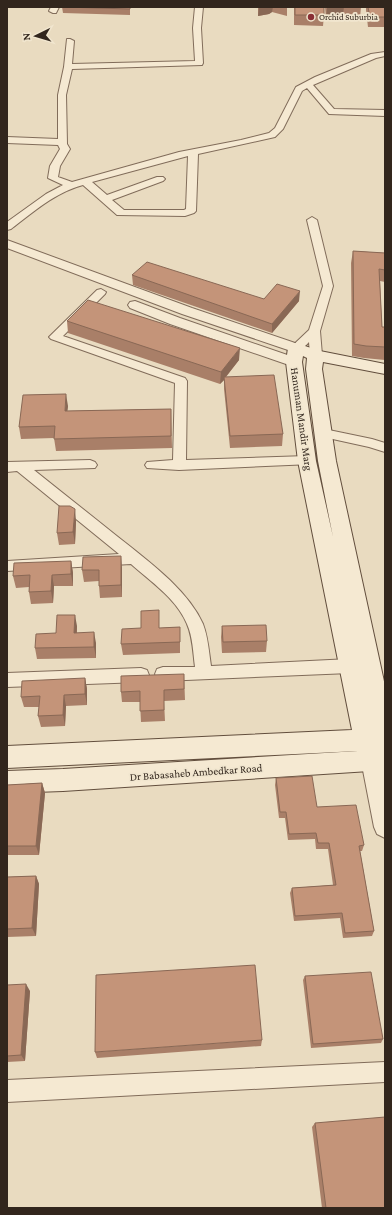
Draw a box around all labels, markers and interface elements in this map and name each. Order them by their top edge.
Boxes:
marker: Orchid Suburbia [306,12,316,22]
place label: Orchid Suburbia [319,12,378,22]
north arrow [16,16,56,56]
text: N [20,32,32,41]
street label: Hanuman Mandir Marg [288,367,315,472]
street label: Dr Babasaheb Ambedkar Road [129,761,263,783]

